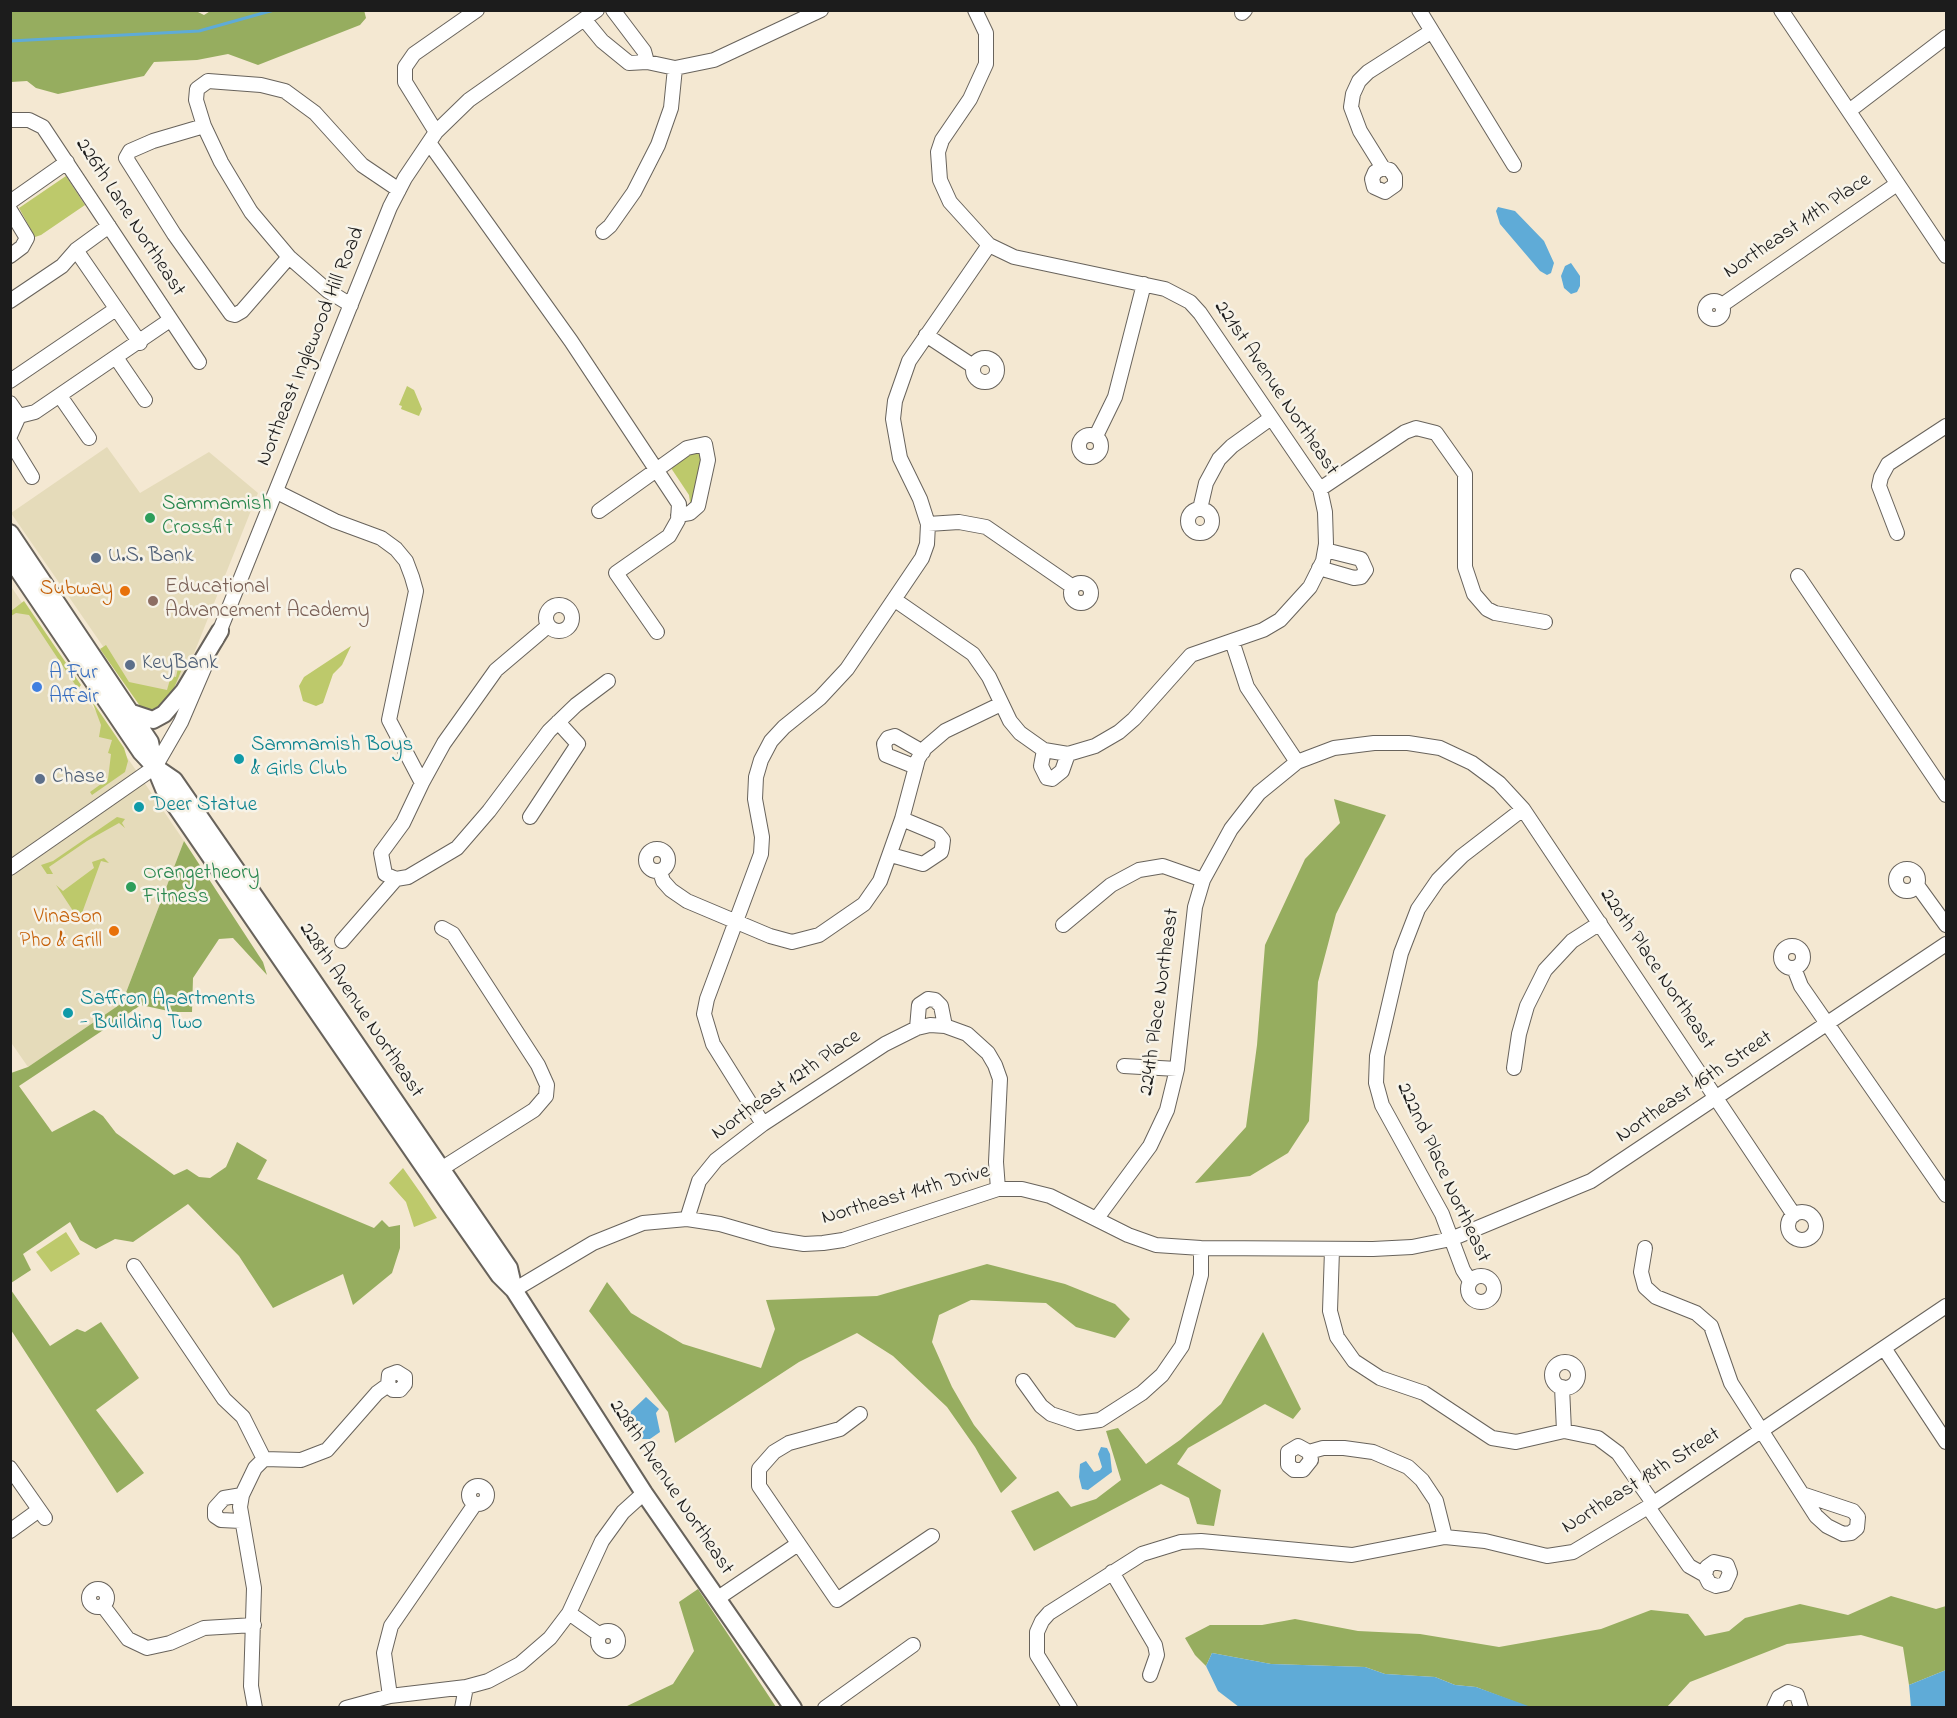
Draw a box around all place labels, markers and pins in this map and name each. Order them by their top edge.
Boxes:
place label: Sammamish Crossfit [162,493,271,543]
marker: Sammamish Crossfit [143,511,157,525]
place label: U.S. Bank [108,545,194,571]
marker: U.S. Bank [89,551,103,565]
place label: Educational Advancement Academy [165,576,369,626]
place label: Subway [40,578,113,604]
marker: Subway [118,584,132,598]
marker: Educational Advancement Academy [146,594,160,608]
place label: KeyBank [142,652,218,678]
marker: KeyBank [123,658,137,672]
place label: A Fur Affair [49,662,99,712]
marker: A Fur Affair [30,680,44,694]
place label: Sammamish Boys & Girls Club [251,734,413,784]
marker: Sammamish Boys & Girls Club [232,752,246,766]
place label: Chase [52,766,105,792]
marker: Chase [33,772,47,786]
place label: Deer Statue [151,794,257,820]
marker: Deer Statue [132,800,146,814]
place label: Orangetheory Fitness [143,862,259,912]
marker: Orangetheory Fitness [124,880,138,894]
place label: Vinason Pho & Grill [20,906,102,956]
marker: Vinason Pho & Grill [107,924,121,938]
place label: Saffron Apartments - Building Two [80,988,255,1038]
marker: Saffron Apartments - Building Two [61,1006,75,1020]

